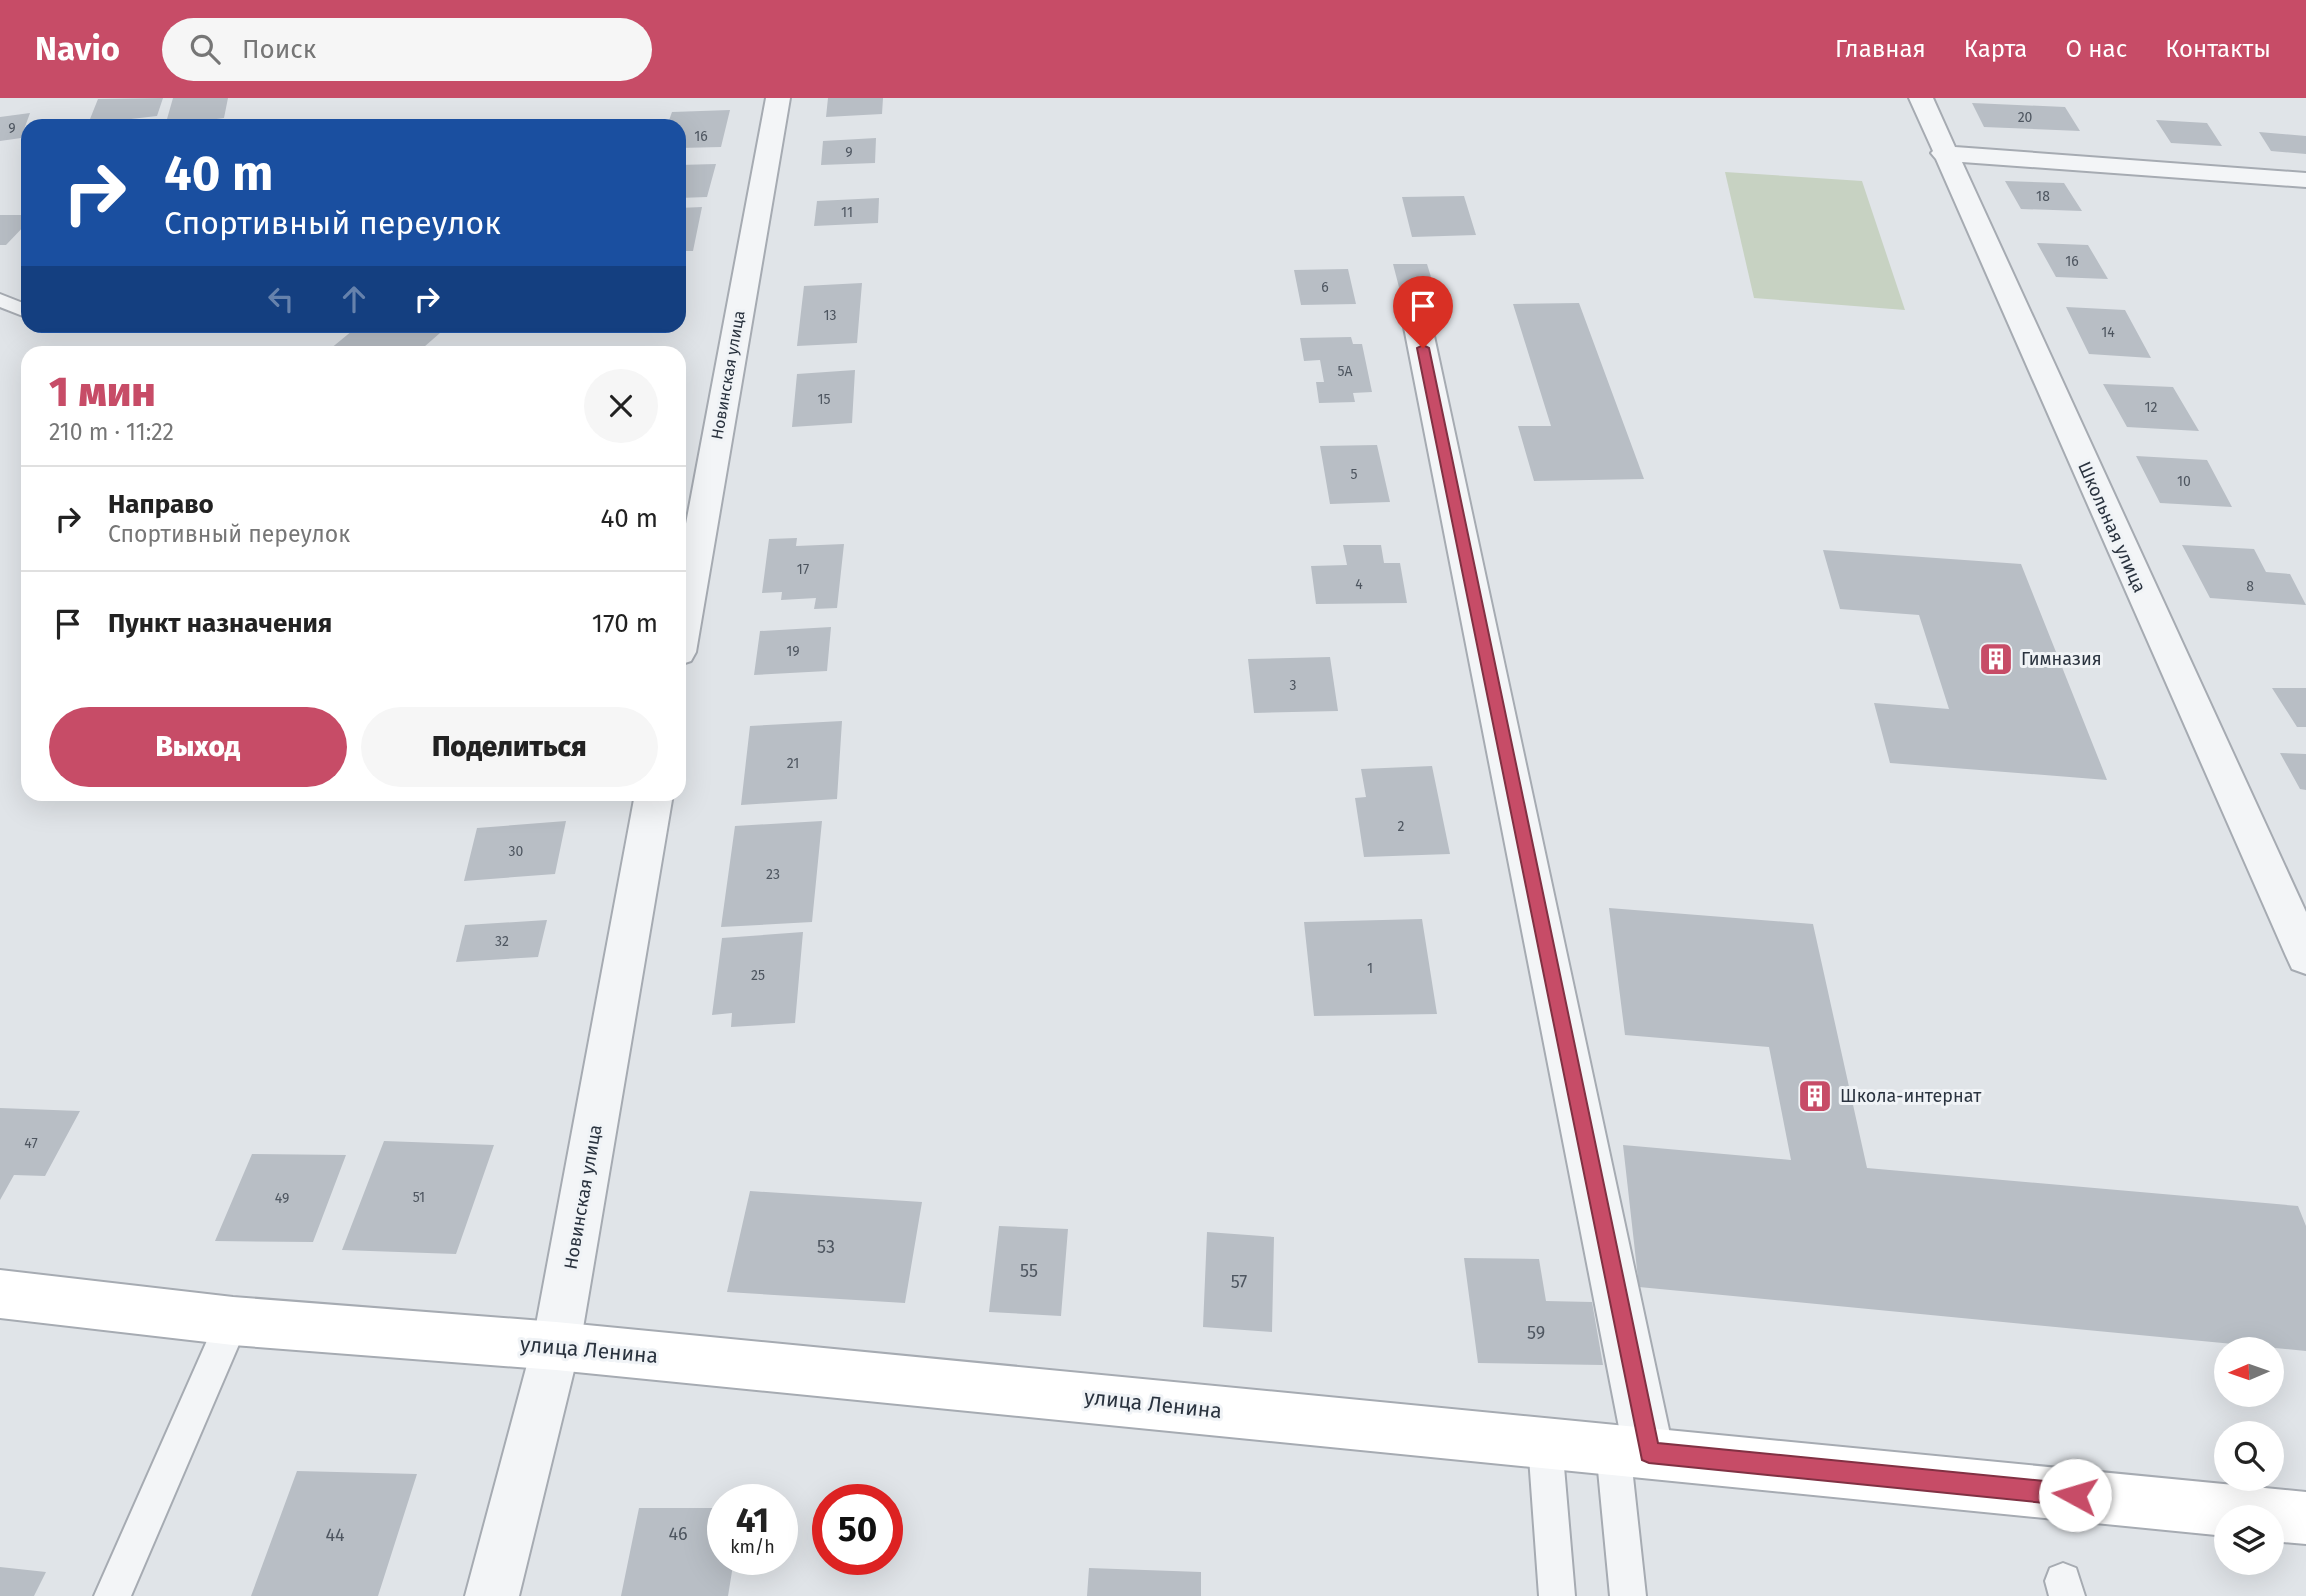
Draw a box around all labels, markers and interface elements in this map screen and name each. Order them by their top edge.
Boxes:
search box [162,18,652,81]
text: Navio [35,29,120,69]
icon: search [186,30,224,68]
text: Поиск [242,34,316,65]
text: Главная [1835,35,1926,63]
text: Карта [1964,35,2027,63]
text: О нас [2065,35,2127,63]
text: Контакты [2165,35,2271,63]
house number: 20 [2018,109,2033,126]
house number: 9 [8,120,16,137]
house number: 16 [694,128,708,145]
text: 40 m [164,144,273,203]
house number: 9 [845,144,853,161]
icon: right [49,147,140,238]
house number: 18 [2036,188,2050,205]
text: Спортивный переулок [164,204,501,242]
house number: 11 [841,204,853,221]
house number: 16 [2065,253,2079,270]
pin [1393,276,1453,348]
house number: 6 [1321,279,1329,296]
icon: left [262,280,300,318]
icon: ahead [335,280,373,318]
icon: right [408,280,446,318]
icon: arrive [1404,287,1442,325]
house number: 13 [823,307,837,324]
street label: Новинская улица [707,309,749,441]
house number: 14 [2101,324,2115,341]
house number: 5А [1337,363,1353,380]
text: 1 мин [49,367,156,417]
button: close [584,369,658,443]
house number: 15 [817,391,831,408]
house number: 12 [2145,399,2158,416]
text: 210 m · 11:22 [49,418,174,446]
street label: Школьная улица [2073,458,2151,596]
house number: 5 [1350,466,1358,483]
house number: 10 [2177,473,2191,490]
text: Направо [108,489,214,520]
icon: right [49,500,87,538]
text: 40 m [600,503,658,534]
text: Спортивный переулок [108,520,350,548]
house number: 17 [797,561,809,578]
house number: 4 [1355,576,1363,593]
house number: 8 [2246,578,2254,595]
icon: arrive [49,605,87,643]
text: Пункт назначения [108,608,332,639]
text: 170 m [592,608,658,639]
building icon: Гимназия [1977,640,2015,678]
house number: 19 [786,643,800,660]
place label: Гимназия [2021,648,2102,670]
house number: 3 [1290,677,1297,694]
button: Выход [49,707,347,787]
button: Поделиться [361,707,658,787]
house number: 21 [787,755,799,772]
house number: 2 [1398,818,1405,835]
house number: 30 [509,843,524,860]
house number: 23 [766,866,780,883]
house number: 32 [495,933,509,950]
house number: 1 [1367,960,1373,977]
house number: 25 [751,967,765,984]
building icon: Школа-интернат [1796,1077,1834,1115]
place label: Школа-интернат [1840,1085,1982,1107]
street label: Новинская улица [559,1123,607,1271]
house number: 47 [24,1135,38,1152]
house number: 51 [413,1189,425,1206]
house number: 49 [275,1190,289,1207]
house number: 53 [817,1236,835,1258]
house number: 55 [1020,1260,1038,1282]
house number: 57 [1231,1271,1247,1293]
house number: 59 [1527,1322,1545,1344]
street label: улица Ленина [519,1331,659,1369]
north arrow [2214,1337,2284,1407]
map controls [2214,1337,2284,1575]
street label: улица Ленина [1083,1384,1223,1424]
button: search [2214,1421,2284,1491]
position arrow [2038,1458,2112,1532]
speed limit sign: 50 [812,1484,903,1575]
text: 41 [736,1499,769,1541]
button: layers [2214,1505,2284,1575]
house number: 46 [668,1523,688,1545]
house number: 44 [325,1524,345,1546]
text: km/h [730,1536,775,1558]

